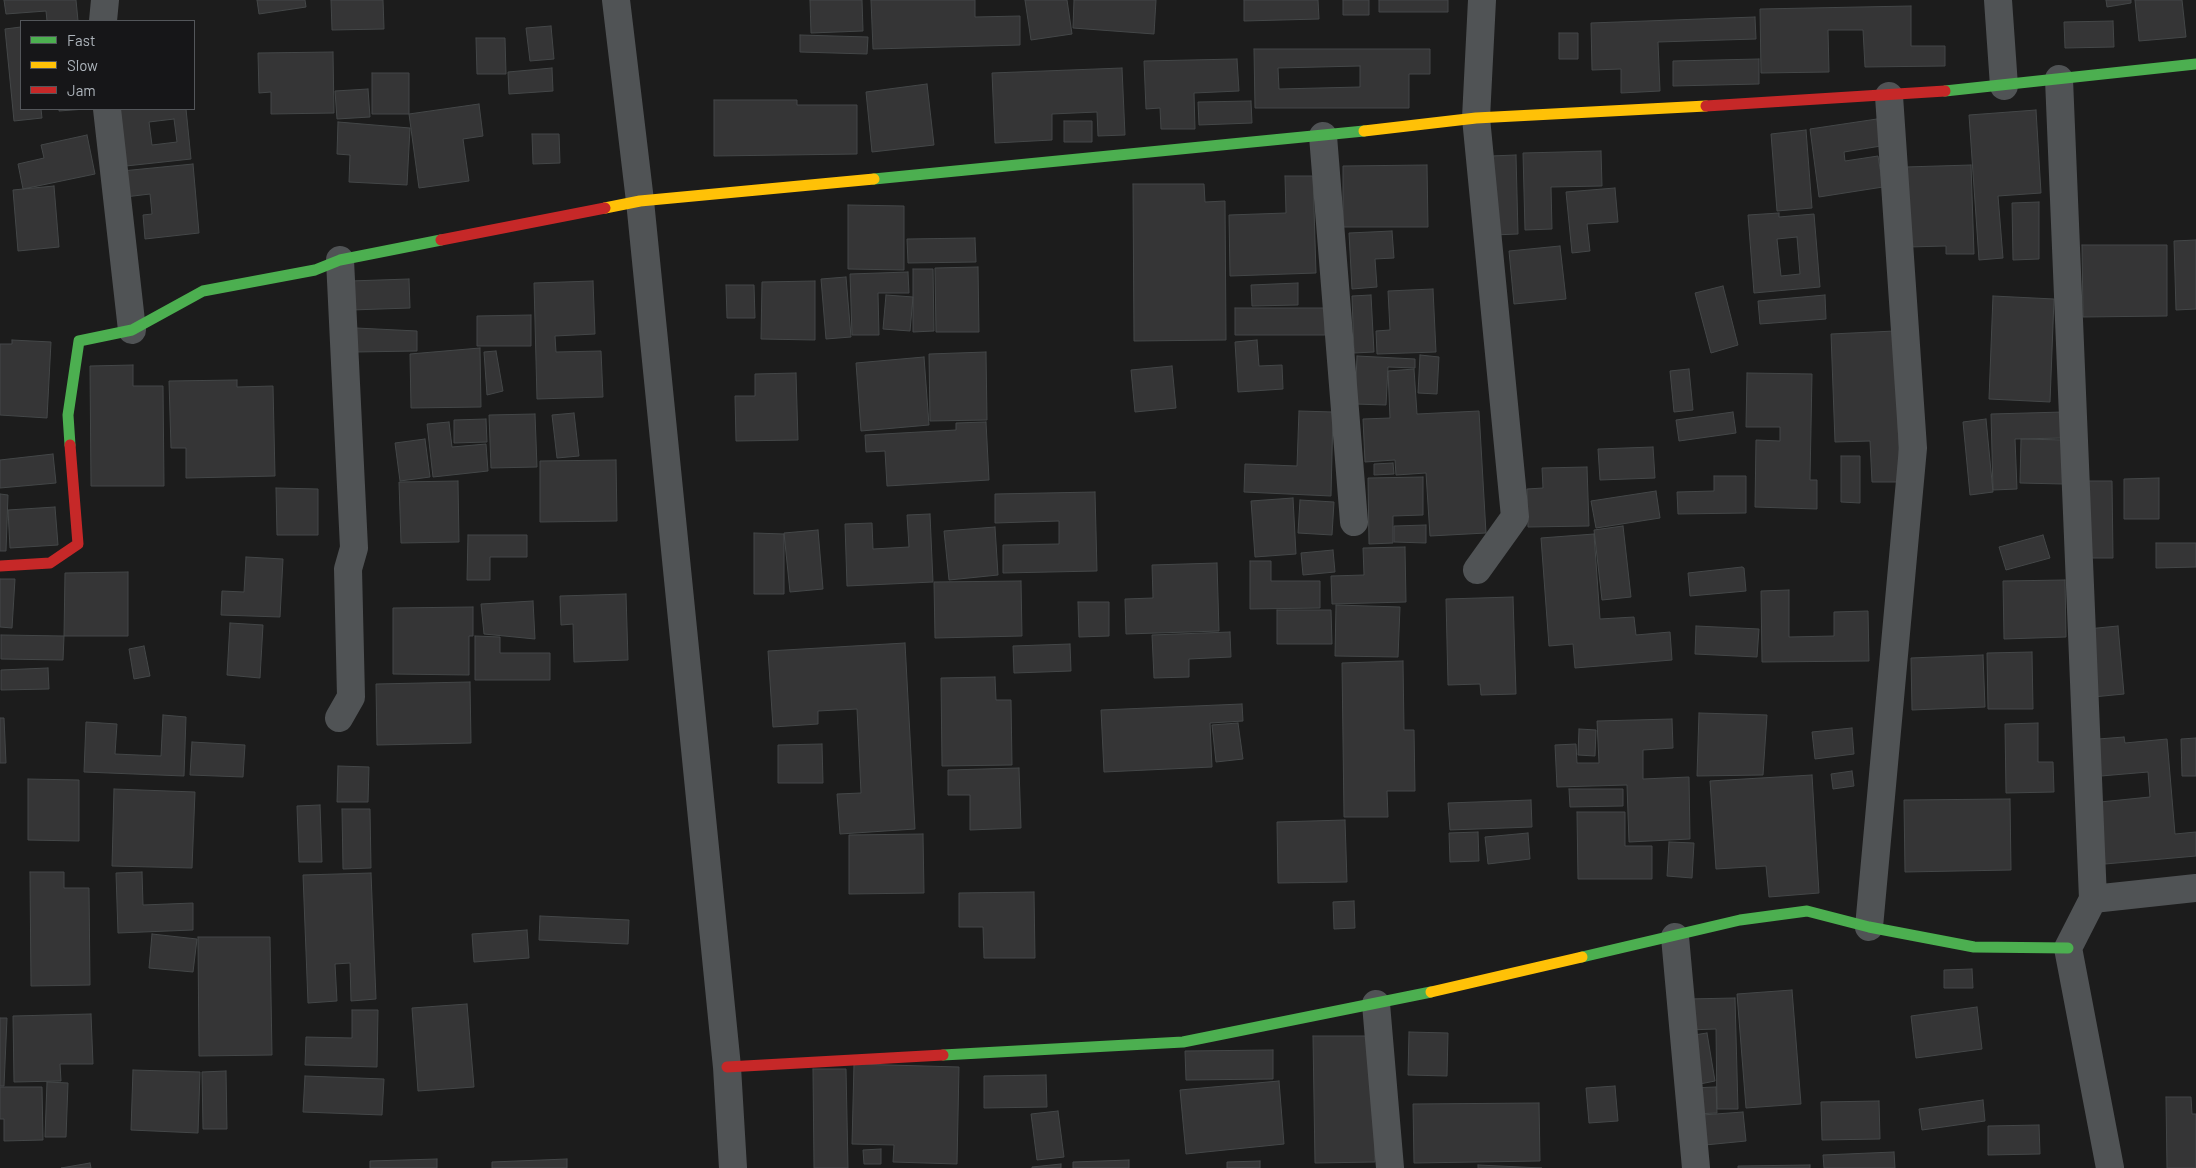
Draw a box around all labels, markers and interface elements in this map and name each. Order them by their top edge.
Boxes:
legend [20,20,195,110]
text: Fast [67,31,95,49]
text: Slow [67,56,98,74]
text: Jam [67,81,96,99]

